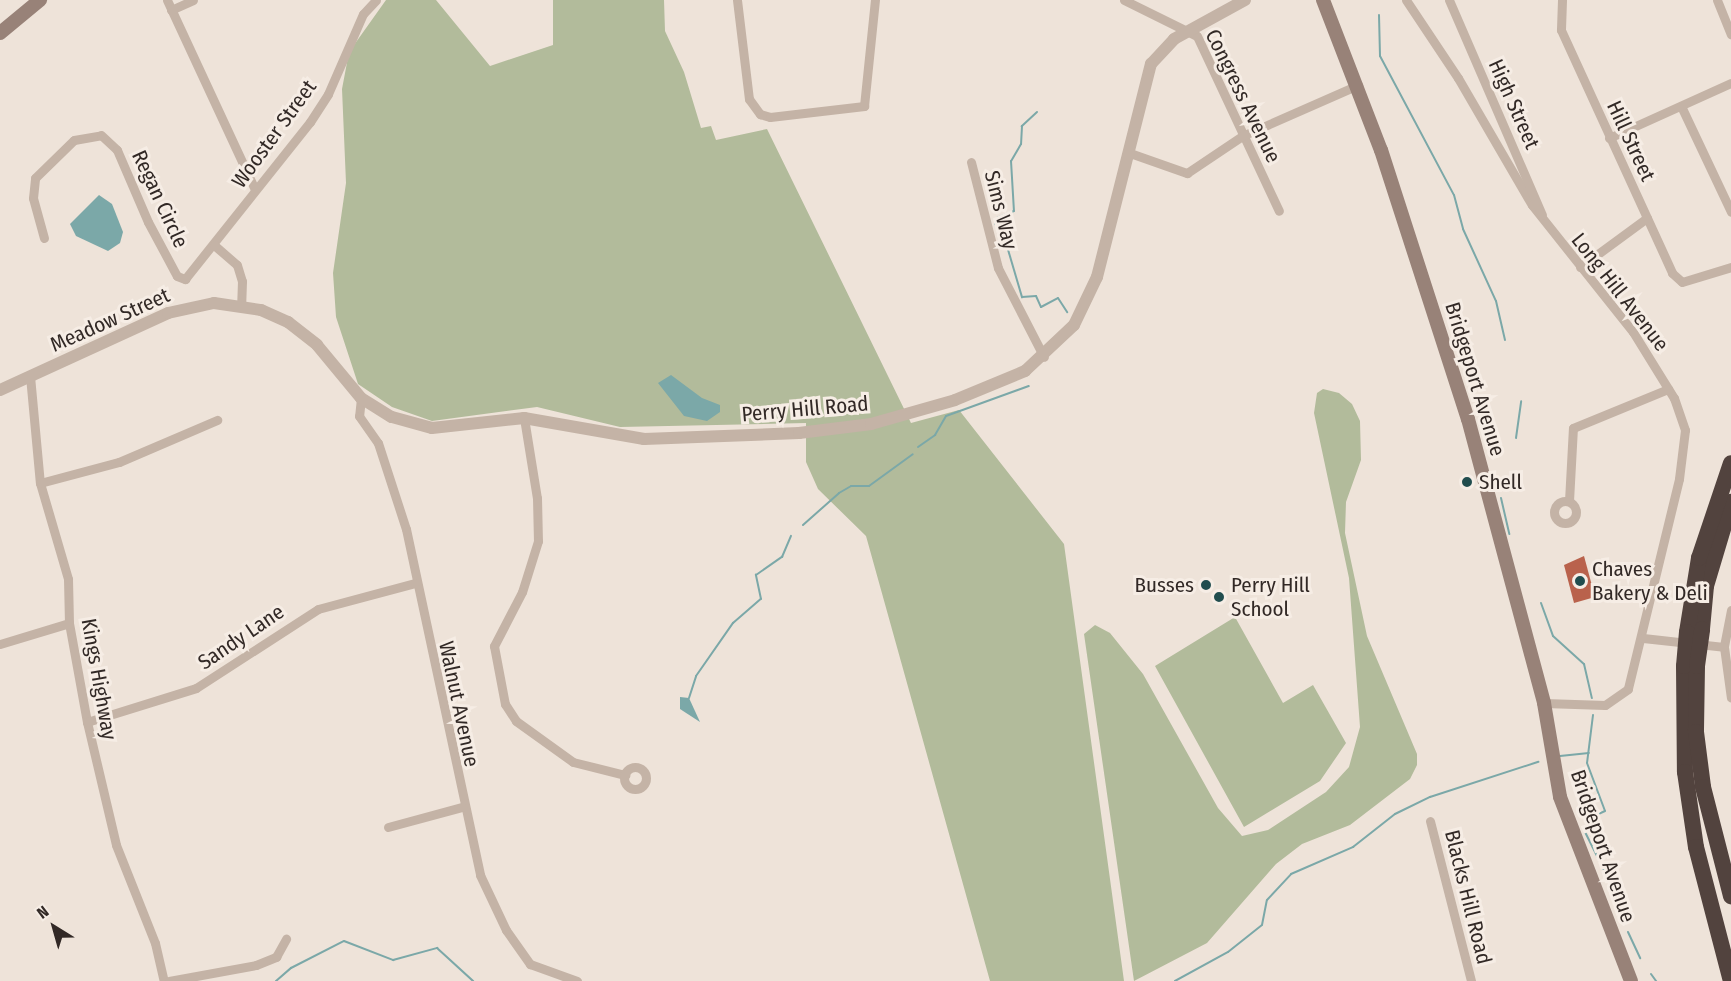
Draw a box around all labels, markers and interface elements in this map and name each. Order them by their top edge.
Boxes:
street label: Congress Avenue [1200,25,1286,167]
street label: High Street [1483,55,1545,153]
street label: Wooster Street [226,75,322,193]
street label: Hill Street [1601,97,1661,185]
street label: Regan Circle [126,146,194,252]
street label: Sims Way [979,168,1023,252]
street label: Long Hill Avenue [1566,228,1674,356]
street label: Meadow Street [46,282,174,358]
street label: Bridgeport Avenue [1440,299,1510,459]
street label: Perry Hill Road [741,391,869,427]
place label: Shell [1479,469,1522,495]
marker: Shell [1460,475,1474,489]
place label: Chaves Bakery & Deli [1592,556,1708,606]
place label: Busses [1134,572,1194,598]
place label: Perry Hill School [1231,572,1310,622]
marker: Chaves Bakery & Deli [1573,574,1587,588]
marker: Busses [1199,578,1213,592]
marker: Perry Hill School [1212,590,1226,604]
street label: Sandy Lane [193,599,289,675]
street label: Kings Highway [76,616,122,742]
street label: Walnut Avenue [433,639,485,769]
street label: Bridgeport Avenue [1565,766,1641,926]
street label: Blacks Hill Road [1439,827,1497,967]
north arrow [24,897,84,957]
text: N [33,902,52,923]

